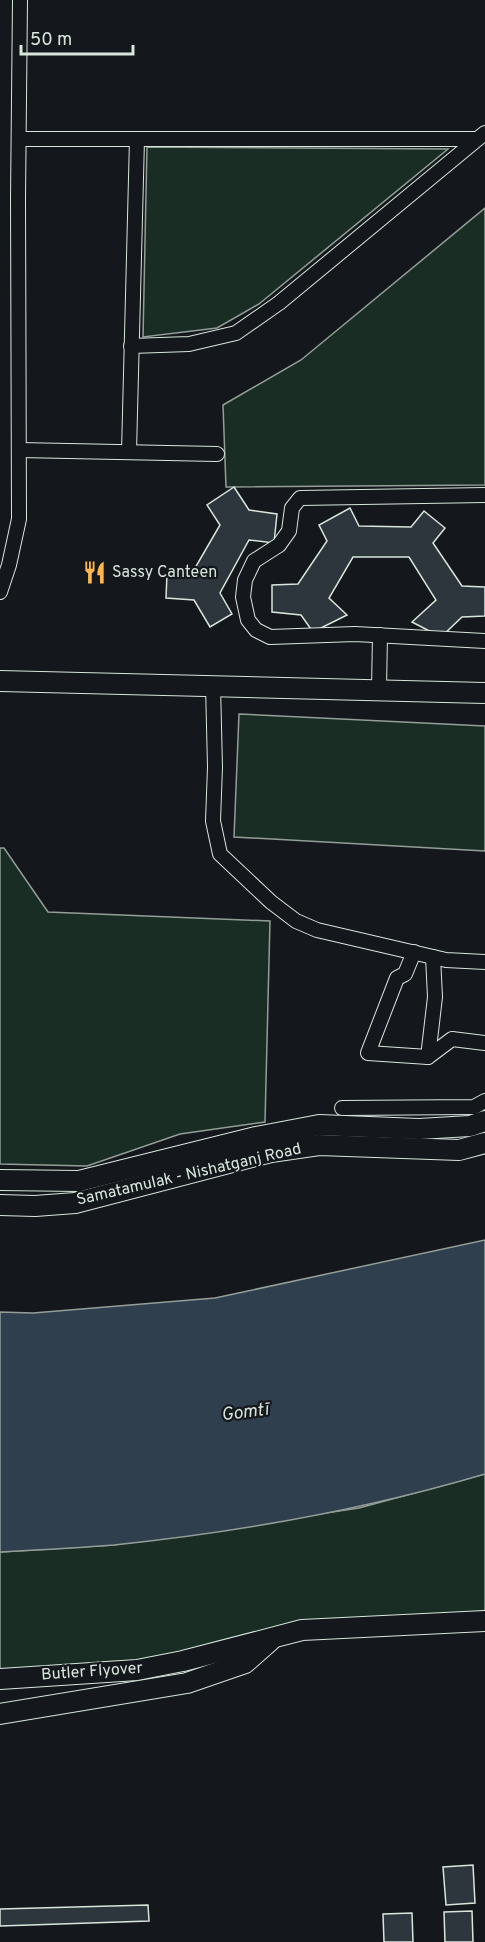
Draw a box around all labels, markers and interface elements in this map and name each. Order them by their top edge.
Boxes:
scale bar [21,18,134,56]
text: 50 m [30,29,72,52]
restaurant icon: Sassy Canteen [81,560,107,586]
place label: Sassy Canteen [112,563,217,583]
street label: Samatamulak - Nishatganj Road [75,1139,303,1211]
water label: Gomtī [220,1398,272,1427]
street label: Butler Flyover [41,1658,143,1686]

